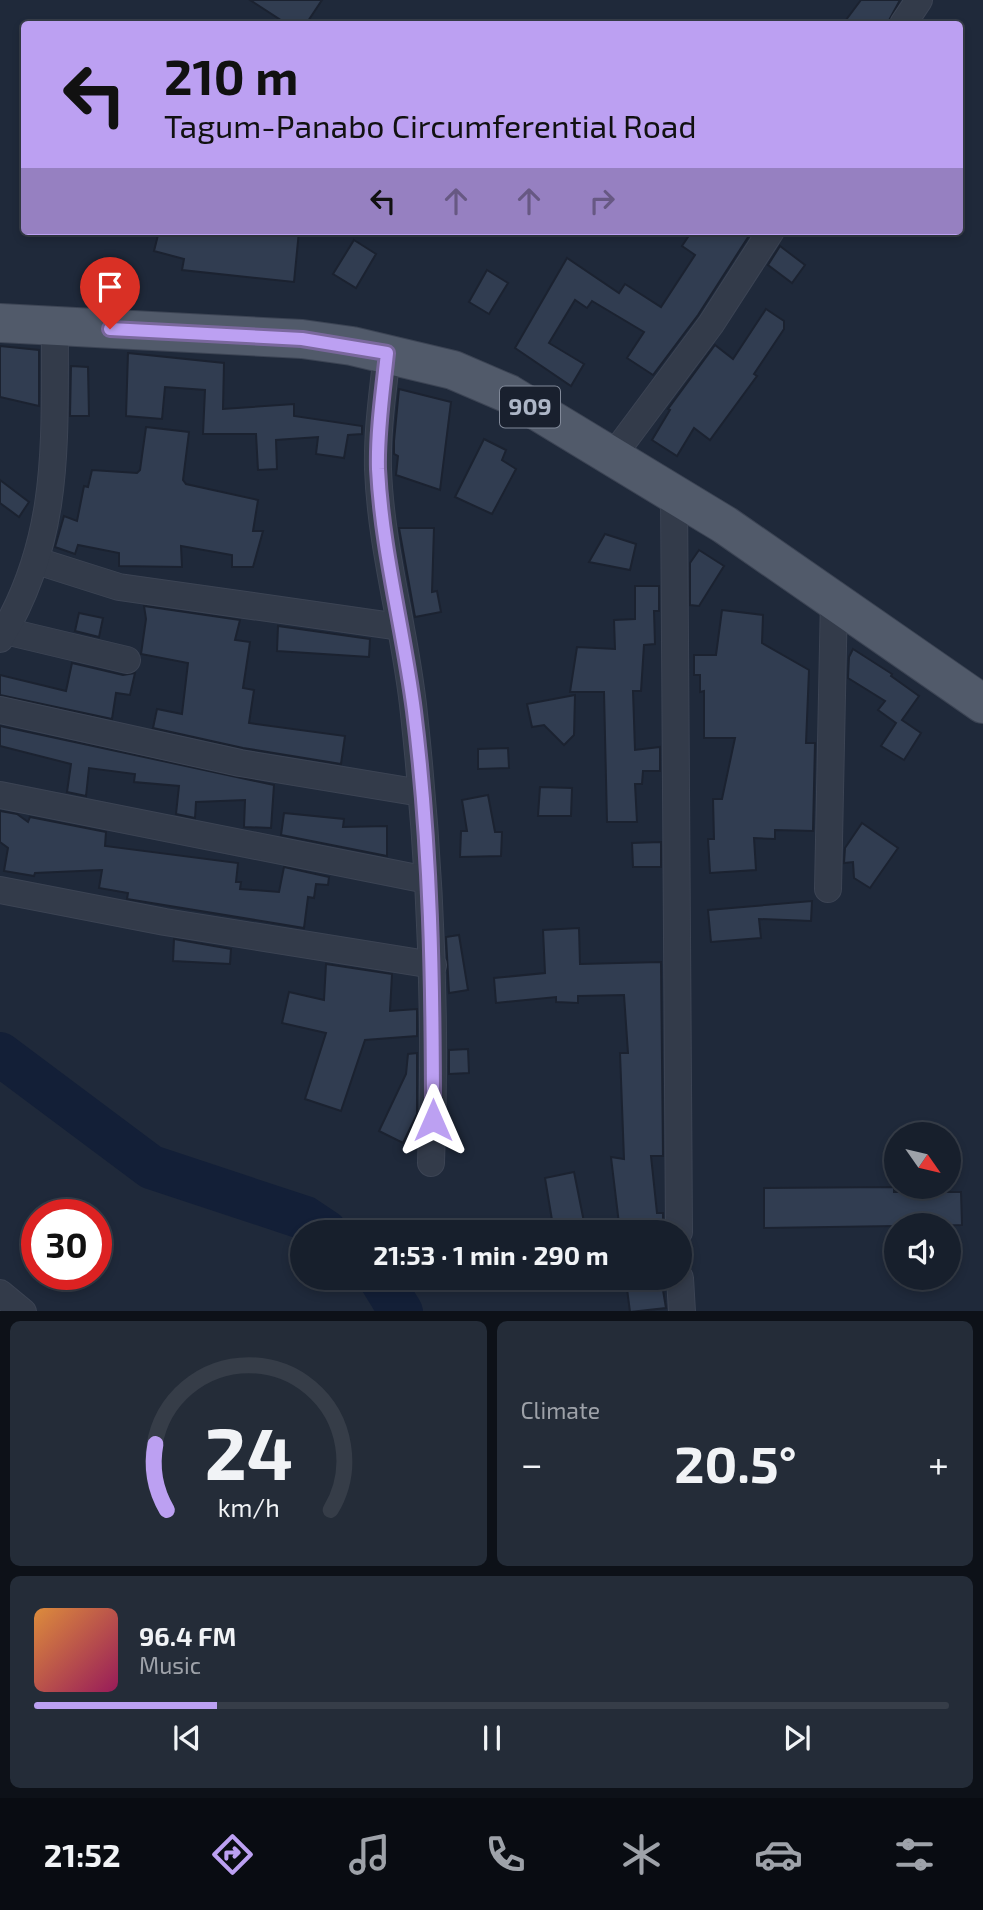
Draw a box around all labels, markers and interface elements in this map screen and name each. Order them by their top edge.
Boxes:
text: 210 m [164,46,298,105]
icon: left [49,49,140,140]
text: Tagum-Panabo Circumferential Road [164,106,697,144]
icon: left [364,182,402,220]
icon: ahead [437,182,475,220]
icon: ahead [510,182,548,220]
icon: right [583,182,621,220]
pin [80,257,140,329]
icon: arrive [91,268,129,306]
road number: 909 [500,386,560,428]
position arrow [396,1083,470,1157]
north arrow [884,1122,961,1199]
map controls [884,1122,961,1290]
speed limit sign: 30 [21,1199,112,1290]
button: sound [884,1213,961,1290]
text: 21:53 · 1 min · 290 m [373,1239,609,1270]
text: Climate [521,1396,600,1424]
text: 24 [204,1407,293,1495]
text: 20.5° [674,1431,797,1493]
text: − [521,1440,543,1486]
text: + [928,1440,949,1486]
text: km/h [217,1491,279,1521]
text: 96.4 FM [139,1620,236,1651]
text: Music [139,1651,201,1679]
icon: previous [168,1719,206,1757]
icon: pause [473,1719,511,1757]
icon: next [778,1719,816,1757]
icon: directions [208,1830,257,1879]
icon: music [345,1830,394,1879]
icon: phone [481,1830,530,1879]
icon: climate [617,1830,666,1879]
icon: car [754,1830,803,1879]
icon: filters [890,1830,939,1879]
text: 21:52 [44,1835,121,1873]

